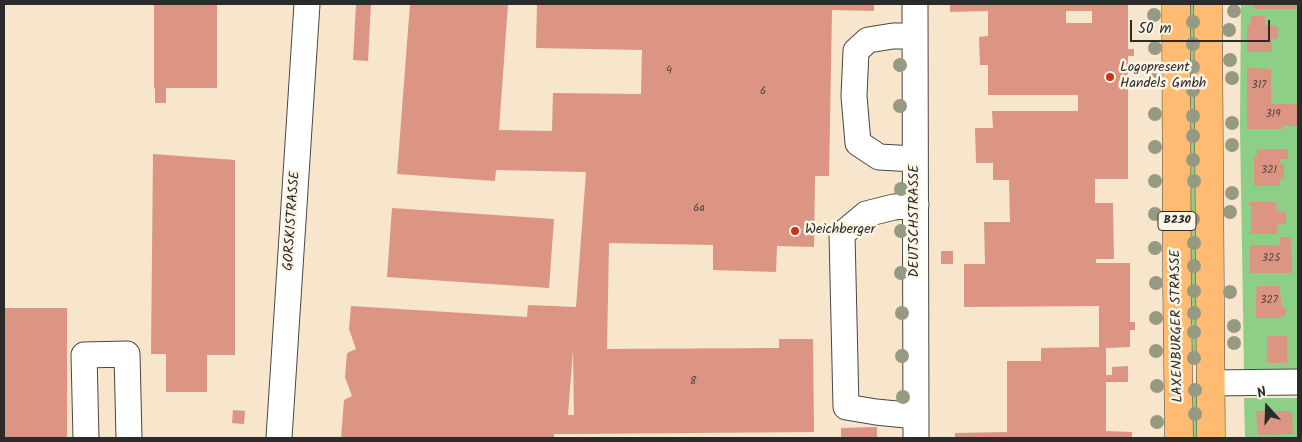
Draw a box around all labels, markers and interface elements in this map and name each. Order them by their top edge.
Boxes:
scale bar [1132,10,1272,42]
text: 50 m [1138,17,1172,41]
place label: Logopresent Handels Gmbh [1120,61,1206,94]
house number: 4 [666,64,672,78]
marker: Logopresent Handels Gmbh [1104,71,1116,83]
house number: 317 [1252,79,1266,93]
house number: 6 [760,85,766,99]
house number: 319 [1265,108,1281,122]
house number: 321 [1261,164,1277,178]
street label: DEUTSCHSTRASSE [908,165,924,277]
street label: GORSKISTRASSE [281,171,305,271]
house number: 6a [693,202,705,216]
road number: B230 [1158,212,1196,230]
place label: Weichberger [805,223,875,239]
marker: Weichberger [789,225,801,237]
street label: LAXENBURGER STRASSE [1168,249,1188,403]
house number: 325 [1262,252,1280,266]
house number: 327 [1260,294,1278,308]
house number: 8 [690,375,696,389]
text: N [1254,381,1270,405]
north arrow [1242,382,1292,432]

